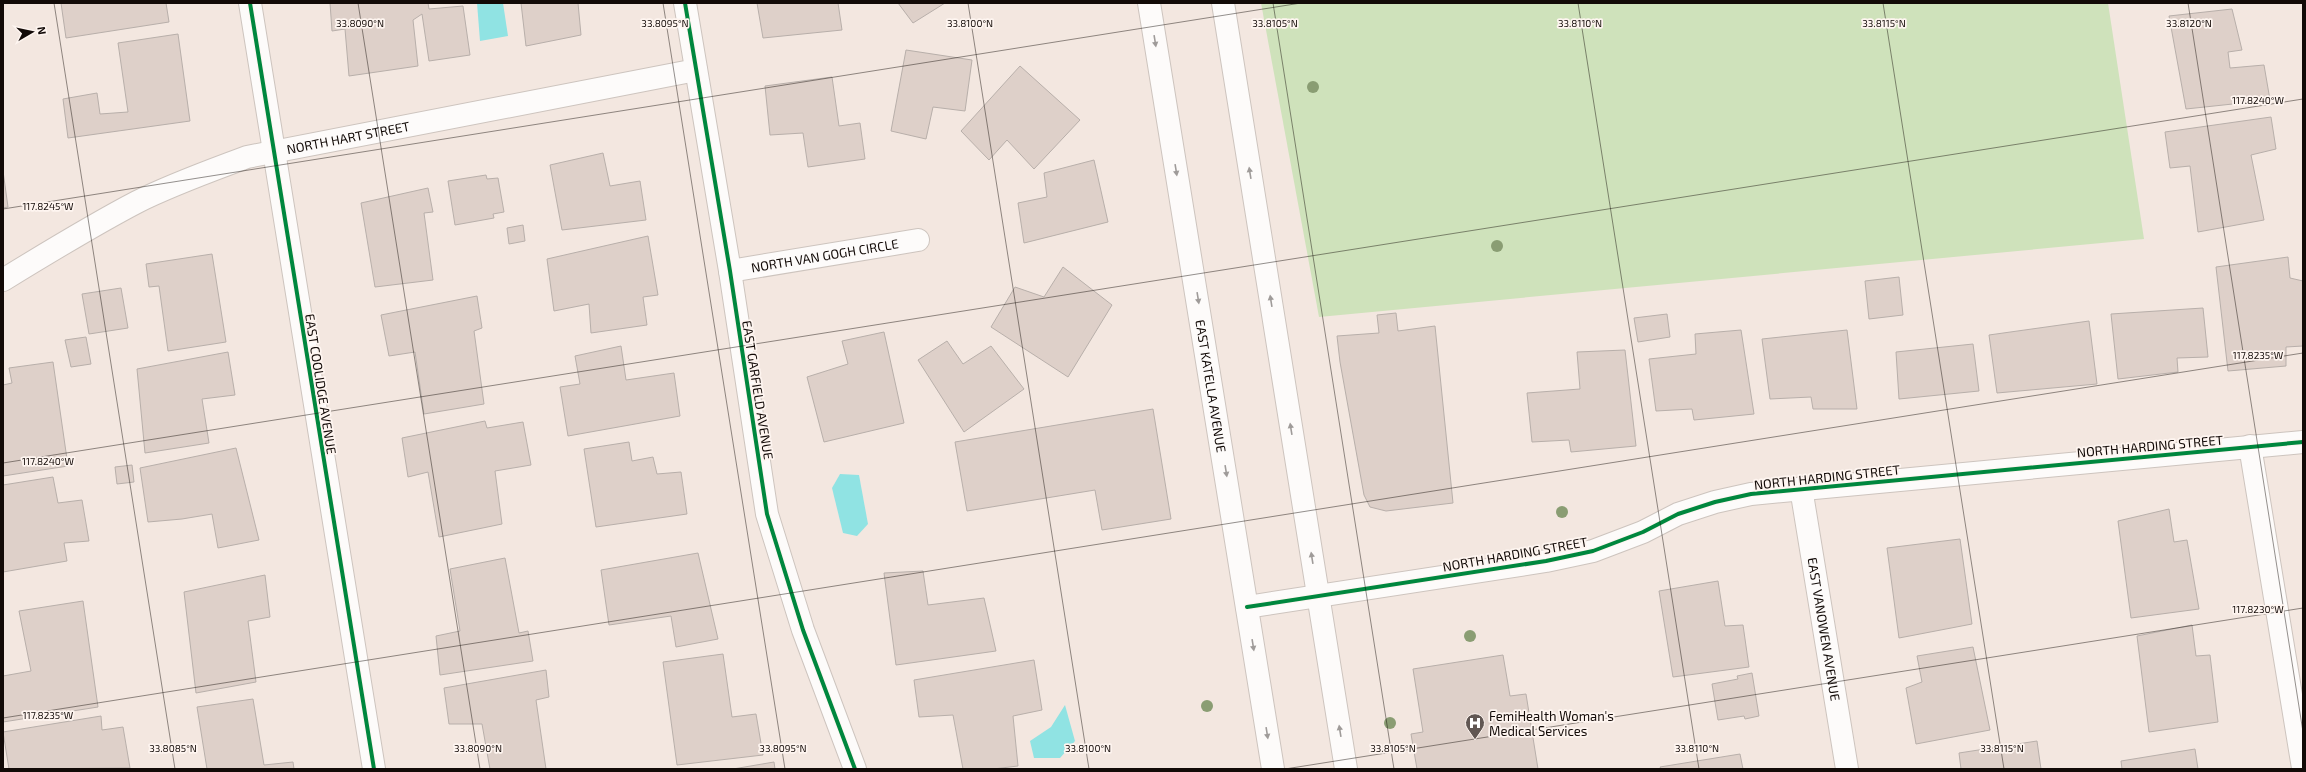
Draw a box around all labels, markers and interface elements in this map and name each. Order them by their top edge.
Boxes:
north arrow [12,12,52,52]
text: 33.8090°N [336,17,384,29]
text: 33.8095°N [641,17,689,29]
text: 33.8100°N [947,17,993,29]
text: 33.8105°N [1252,17,1298,29]
text: 33.8110°N [1558,17,1602,29]
text: 33.8115°N [1862,17,1906,29]
text: 33.8120°N [2166,17,2212,29]
text: N [35,25,49,35]
one-way arrow [1152,35,1158,48]
text: 117.8240°W [2232,94,2284,106]
street label: NORTH HART STREET [285,118,411,157]
one-way arrow [1173,164,1179,176]
one-way arrow [1247,167,1253,179]
text: 117.8245°W [22,200,74,212]
street label: NORTH VAN GOGH CIRCLE [750,235,900,275]
one-way arrow [1195,292,1201,304]
one-way arrow [1267,295,1273,307]
street label: EAST COOLIDGE AVENUE [302,313,340,455]
street label: EAST KATELLA AVENUE [1192,318,1230,454]
street label: EAST GARFIELD AVENUE [739,319,777,461]
text: 117.8235°W [2233,349,2284,361]
one-way arrow [1288,423,1294,436]
street label: NORTH HARDING STREET [2076,432,2224,460]
text: 117.8240°W [22,455,74,467]
street label: NORTH HARDING STREET [1753,461,1901,493]
one-way arrow [1223,465,1229,477]
street label: NORTH HARDING STREET [1441,533,1589,575]
one-way arrow [1309,552,1315,564]
street label: EAST VANOWEN AVENUE [1804,556,1844,702]
text: 117.8230°W [2232,603,2284,615]
one-way arrow [1250,639,1256,651]
place label: FemiHealth Woman's Medical Services [1489,708,1614,739]
text: 117.8235°W [23,709,74,721]
hospital icon: FemiHealth Woman's Medical Services [1464,712,1486,740]
one-way arrow [1337,724,1343,737]
one-way arrow [1264,727,1270,739]
text: 33.8085°N [149,742,197,754]
text: 33.8090°N [454,742,502,754]
text: 33.8095°N [759,742,807,754]
text: 33.8100°N [1065,742,1111,754]
text: 33.8105°N [1370,742,1416,754]
text: 33.8110°N [1675,742,1719,754]
text: 33.8115°N [1980,742,2024,754]

